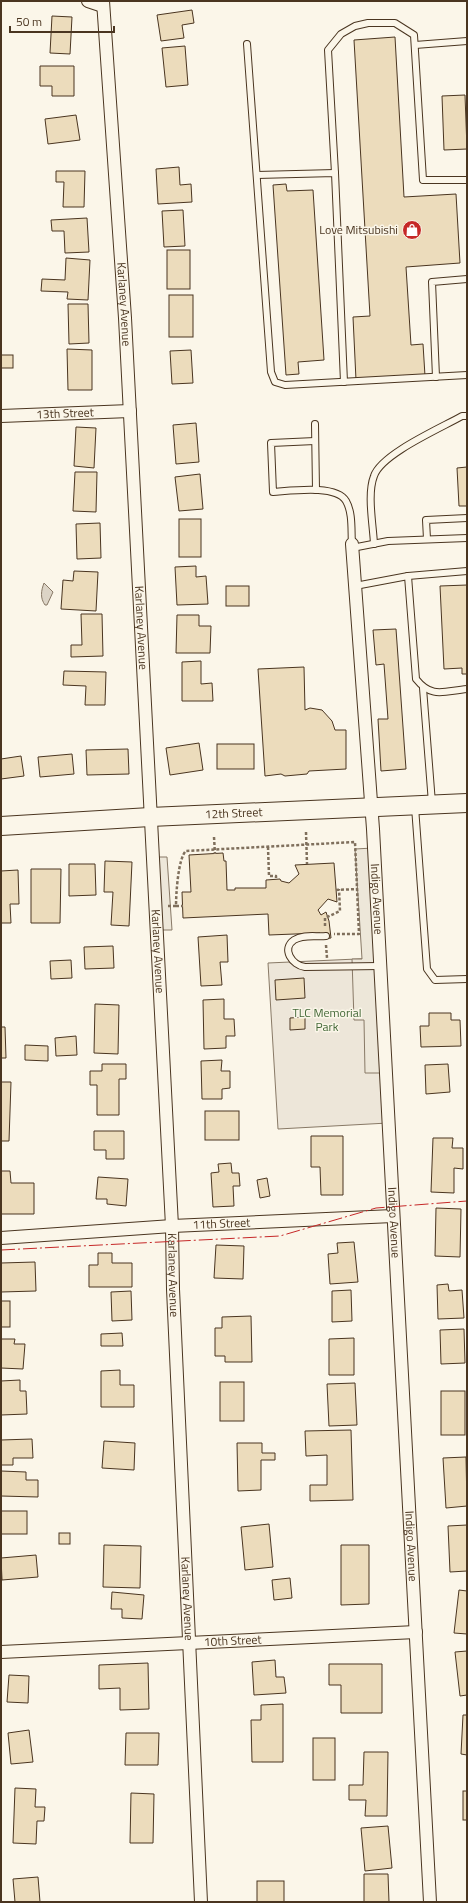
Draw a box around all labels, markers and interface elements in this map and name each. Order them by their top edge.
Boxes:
scale bar [10,8,114,34]
text: 50 m [16,12,42,31]
shop icon: Love Mitsubishi [401,219,423,241]
place label: Love Mitsubishi [319,220,398,239]
street label: Karlaney Avenue [112,262,136,347]
street label: 13th Street [36,402,95,424]
street label: Karlaney Avenue [130,585,153,670]
street label: 12th Street [204,802,264,824]
street label: Indigo Avenue [366,863,389,935]
street label: Karlaney Avenue [147,909,170,994]
park label: TLC Memorial Park [292,1003,362,1036]
street label: Indigo Avenue [383,1187,406,1259]
street label: 11th Street [192,1212,252,1234]
street label: Karlaney Avenue [163,1233,184,1317]
street label: Indigo Avenue [400,1510,423,1582]
street label: Karlaney Avenue [176,1556,199,1641]
street label: 10th Street [203,1629,263,1651]

